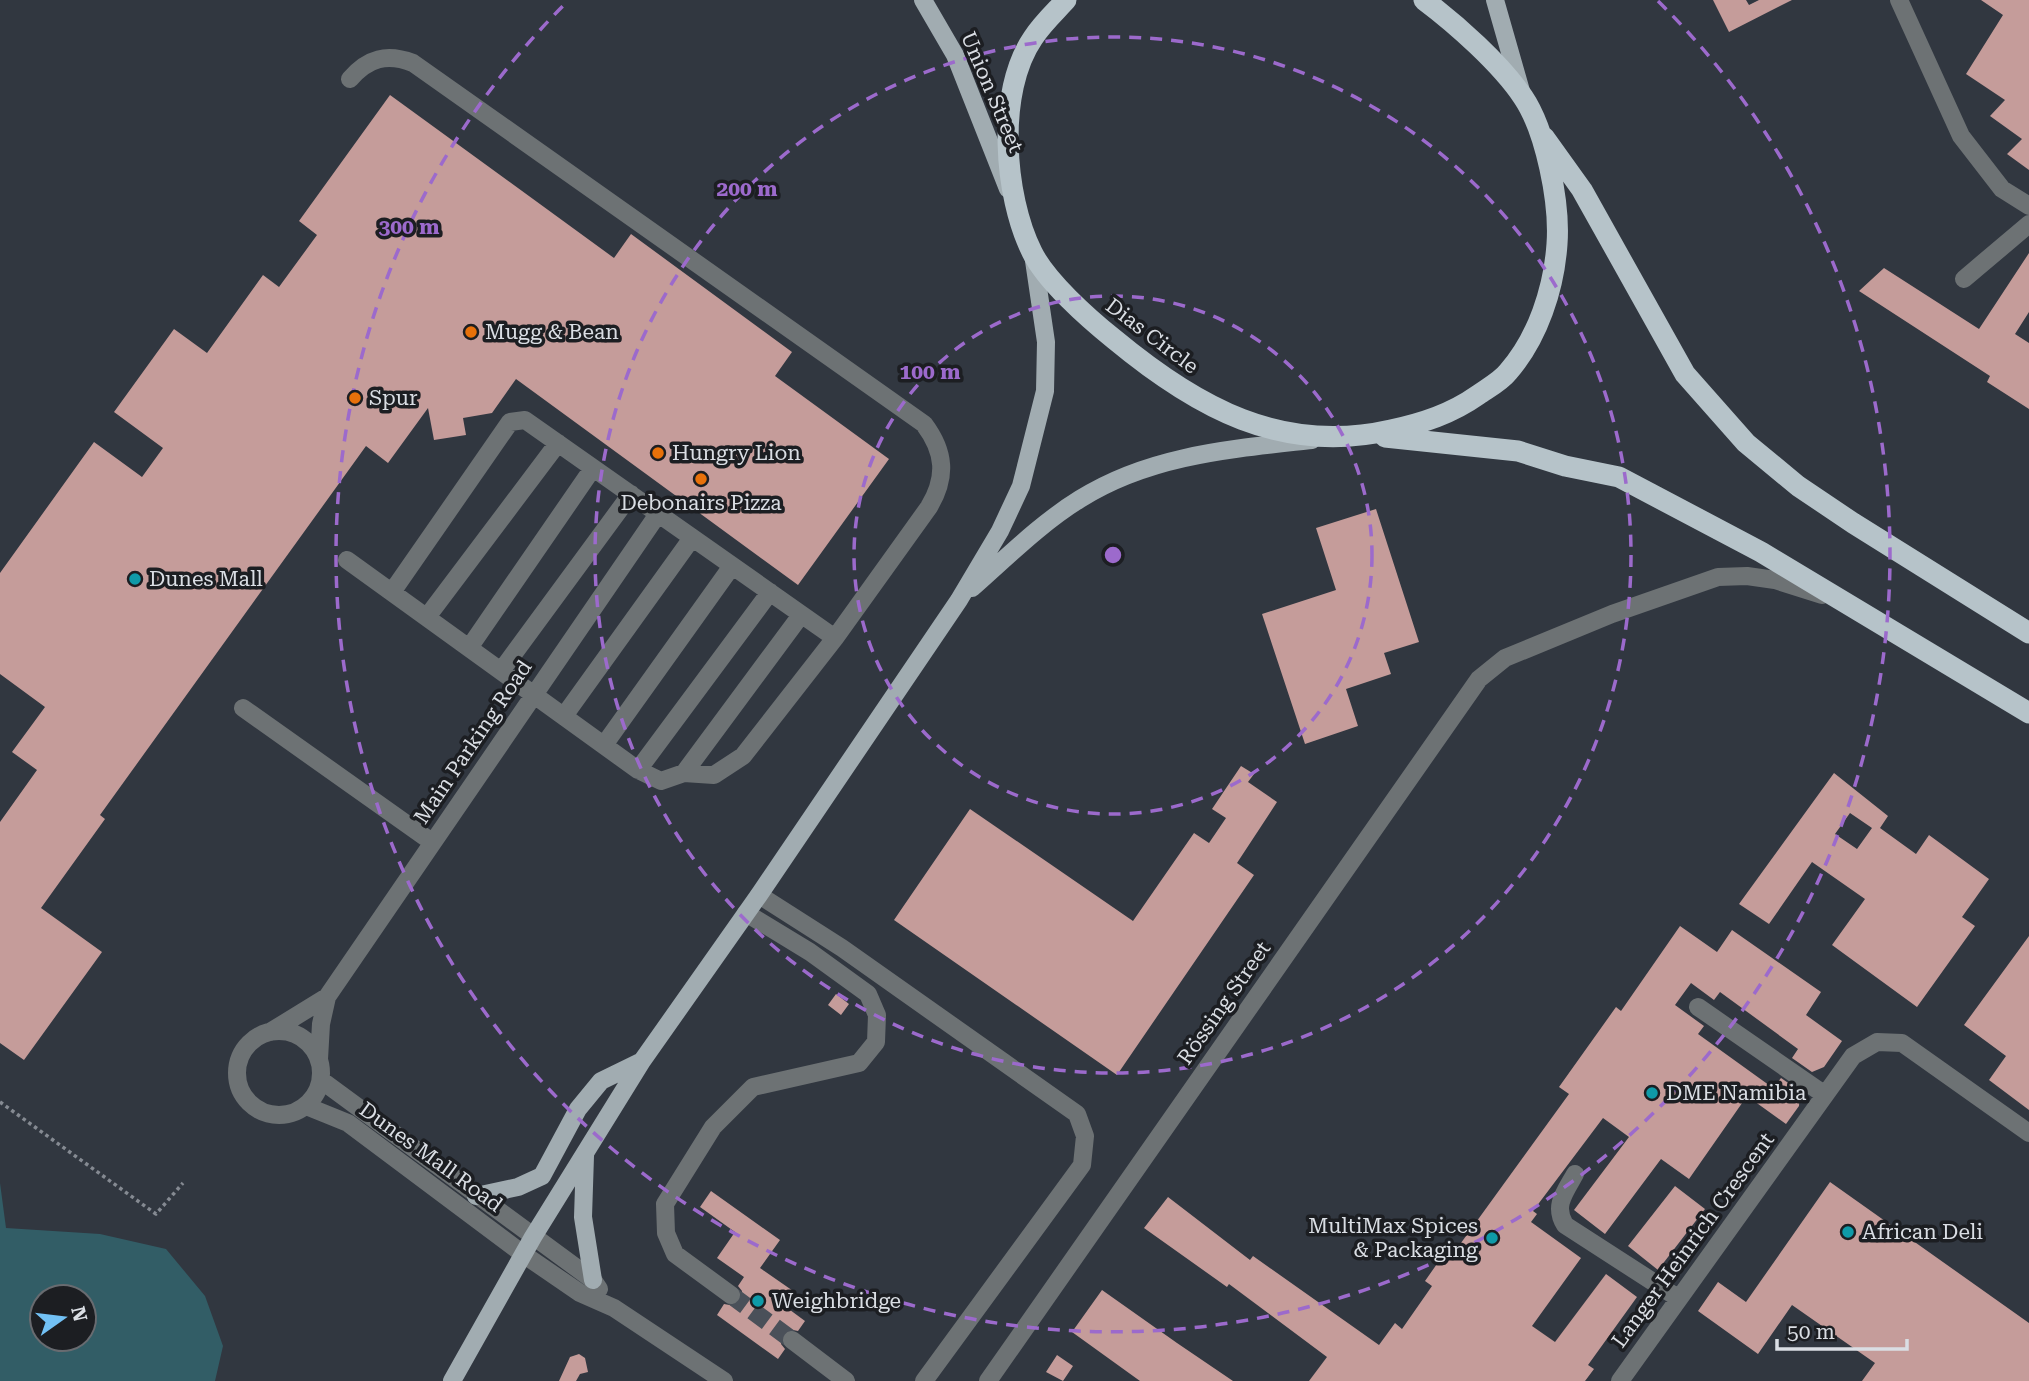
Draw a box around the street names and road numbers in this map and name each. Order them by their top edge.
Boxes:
street label: Union Street [956,28,1028,156]
street label: Dias Circle [1101,293,1203,379]
street label: Main Parking Road [409,655,537,828]
street label: Rössing Street [1173,937,1275,1069]
street label: Dunes Mall Road [355,1097,508,1217]
street label: Langer Heinrich Crescent [1607,1128,1779,1352]

